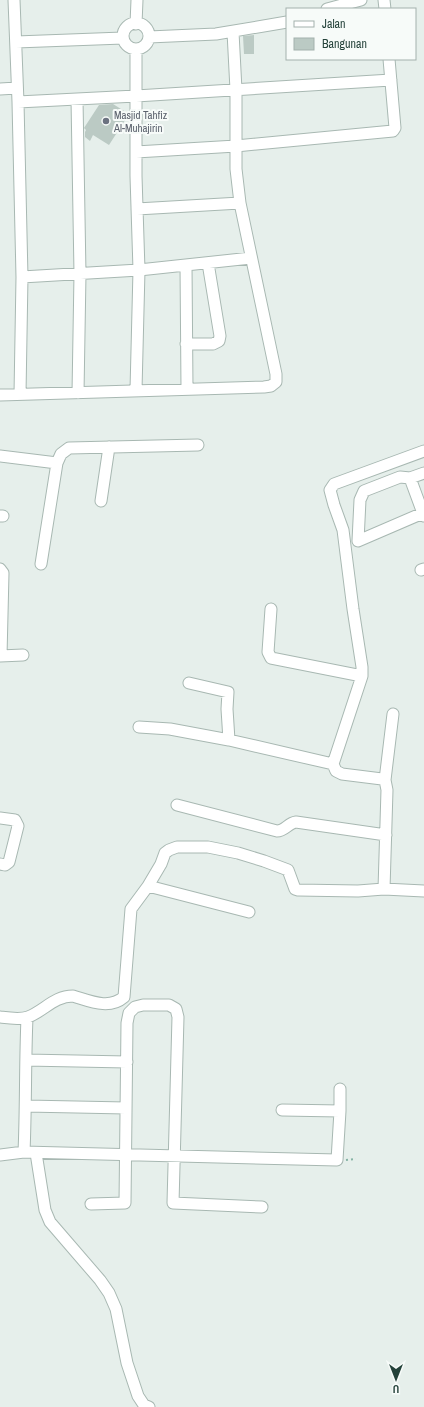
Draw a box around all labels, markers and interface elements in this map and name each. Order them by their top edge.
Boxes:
legend [286,8,416,60]
text: Jalan [322,16,346,32]
text: Bangunan [322,36,367,52]
place label: Masjid Tahfiz Al-Muhajirin [113,108,168,135]
marker: Masjid Tahfiz Al-Muhajirin [101,116,111,126]
north arrow [376,1359,416,1399]
text: U [393,1382,399,1396]

